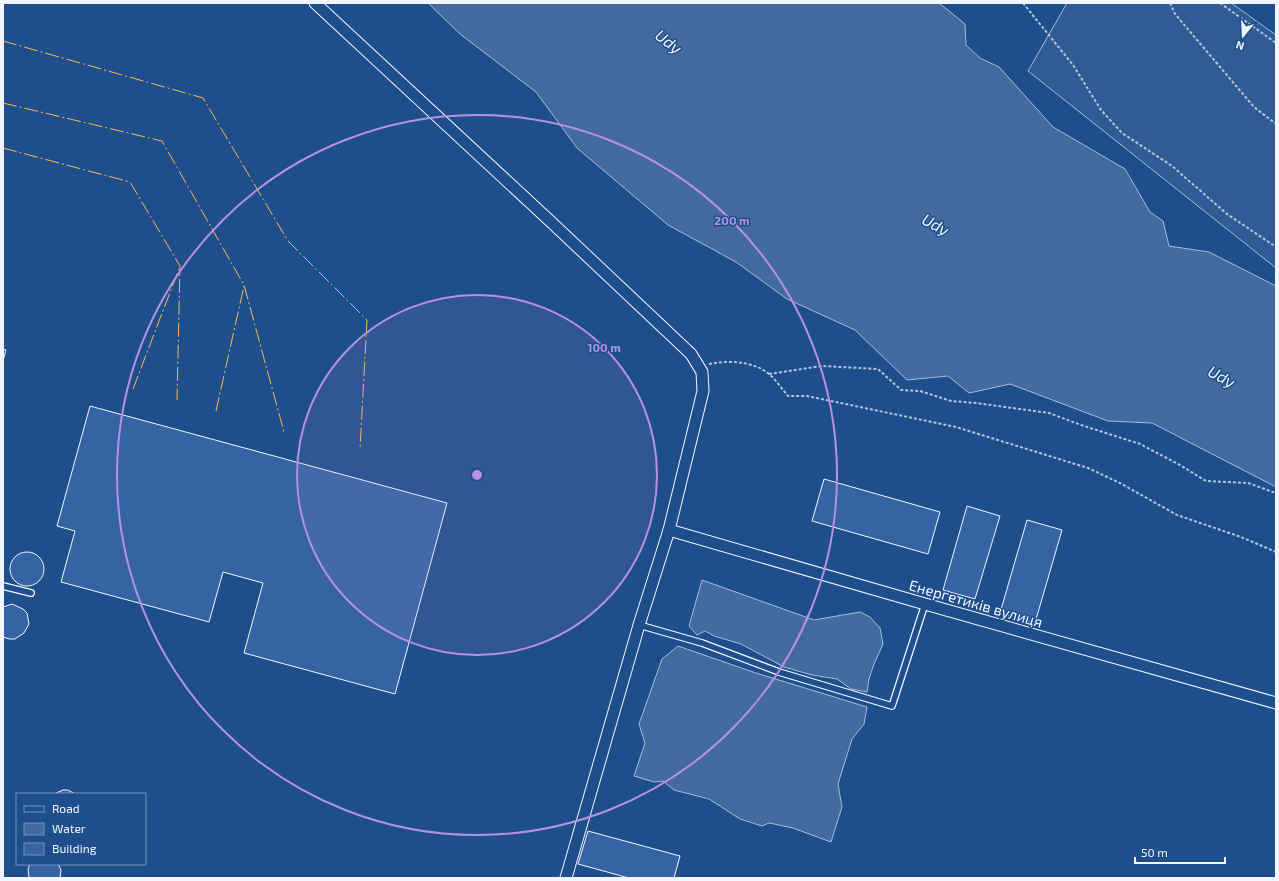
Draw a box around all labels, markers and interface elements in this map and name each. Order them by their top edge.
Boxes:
north arrow [1223,16,1263,56]
water label: Udy [651,25,686,58]
text: N [1234,39,1246,53]
water label: Udy [919,209,953,240]
text: 200 m [714,213,750,227]
text: 100 m [587,340,621,354]
water label: Udy [1205,361,1239,392]
centre of rings [470,468,484,482]
street label: Енергетиків вулиця [907,575,1045,632]
legend [16,793,146,865]
text: Road [52,801,80,815]
text: Water [52,821,86,835]
scale bar [1135,839,1225,865]
text: Building [52,841,97,855]
text: 50 m [1141,845,1168,859]

